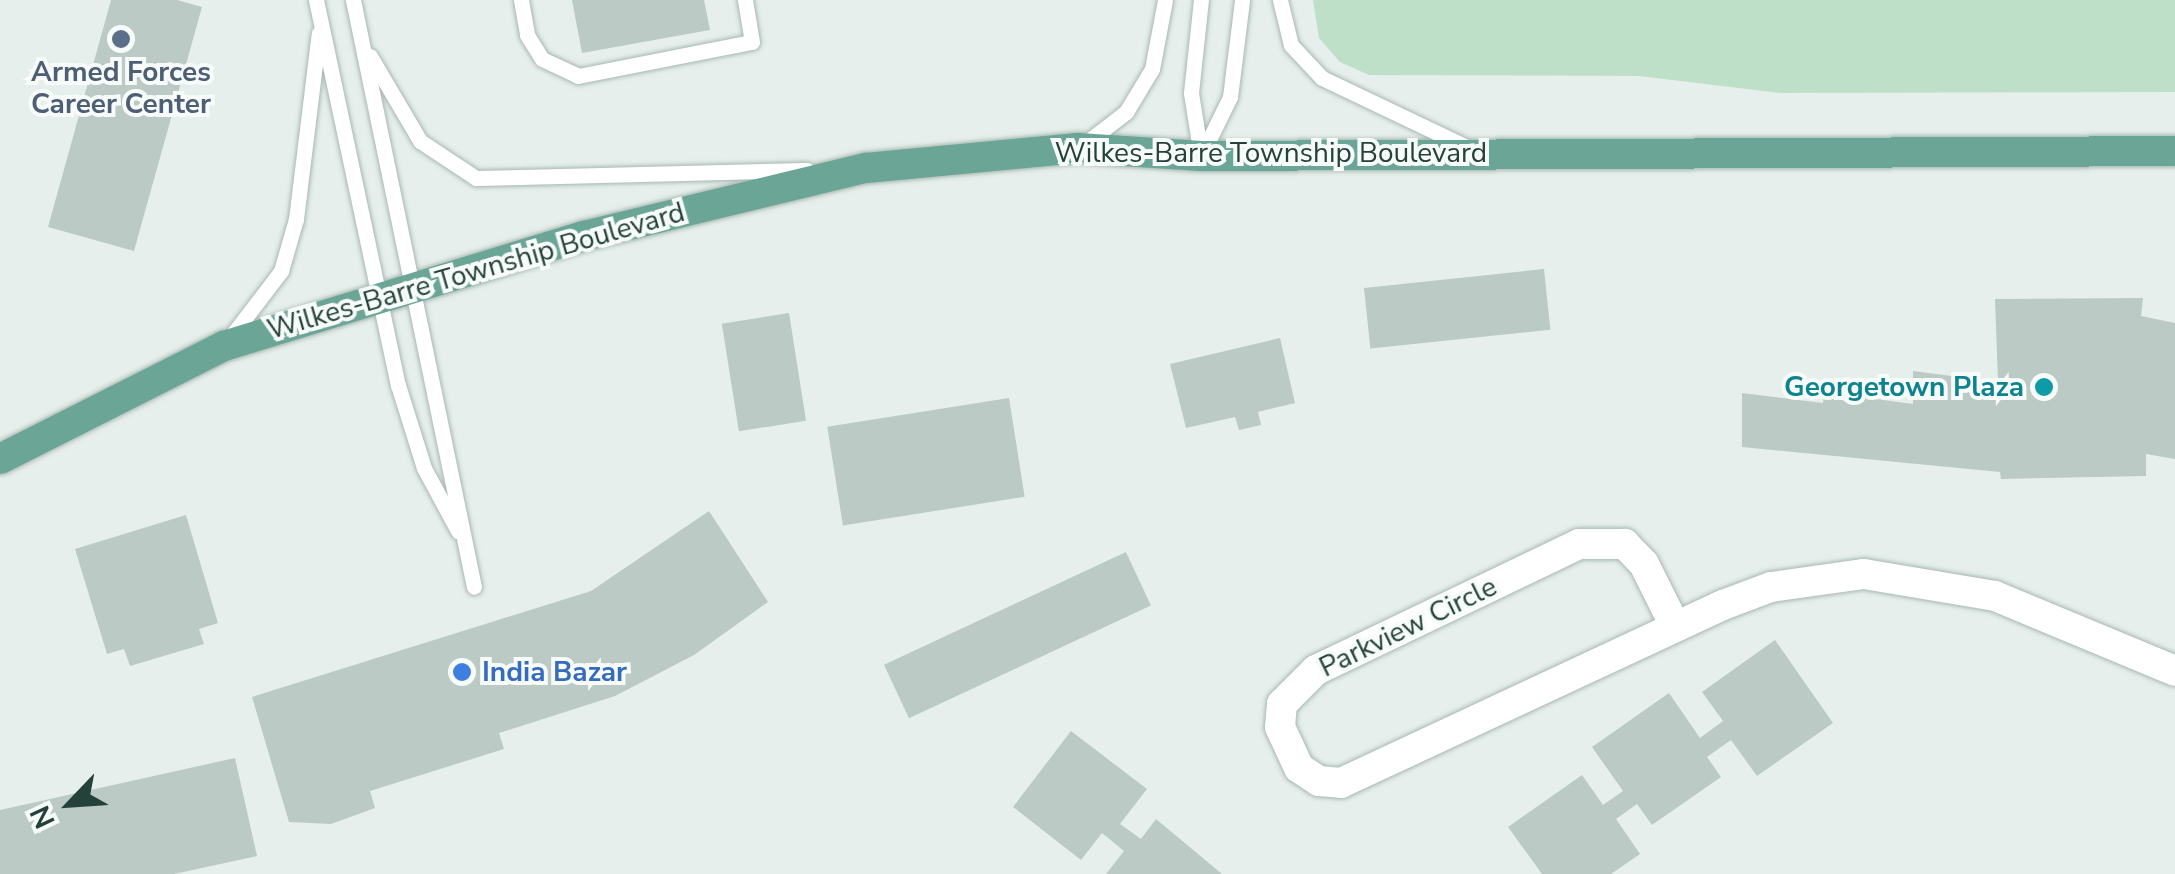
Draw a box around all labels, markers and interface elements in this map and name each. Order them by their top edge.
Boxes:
marker: Armed Forces Career Center [110,28,132,50]
place label: Armed Forces Career Center [31,55,211,121]
street label: Wilkes-Barre Township Boulevard [1055,136,1487,170]
street label: Wilkes-Barre Township Boulevard [264,195,688,347]
place label: Georgetown Plaza [1784,370,2024,404]
marker: Georgetown Plaza [2033,376,2055,398]
street label: Parkview Circle [1314,570,1502,684]
place label: India Bazar [482,655,627,689]
marker: India Bazar [451,661,473,683]
north arrow [20,754,120,854]
text: N [21,799,64,834]

